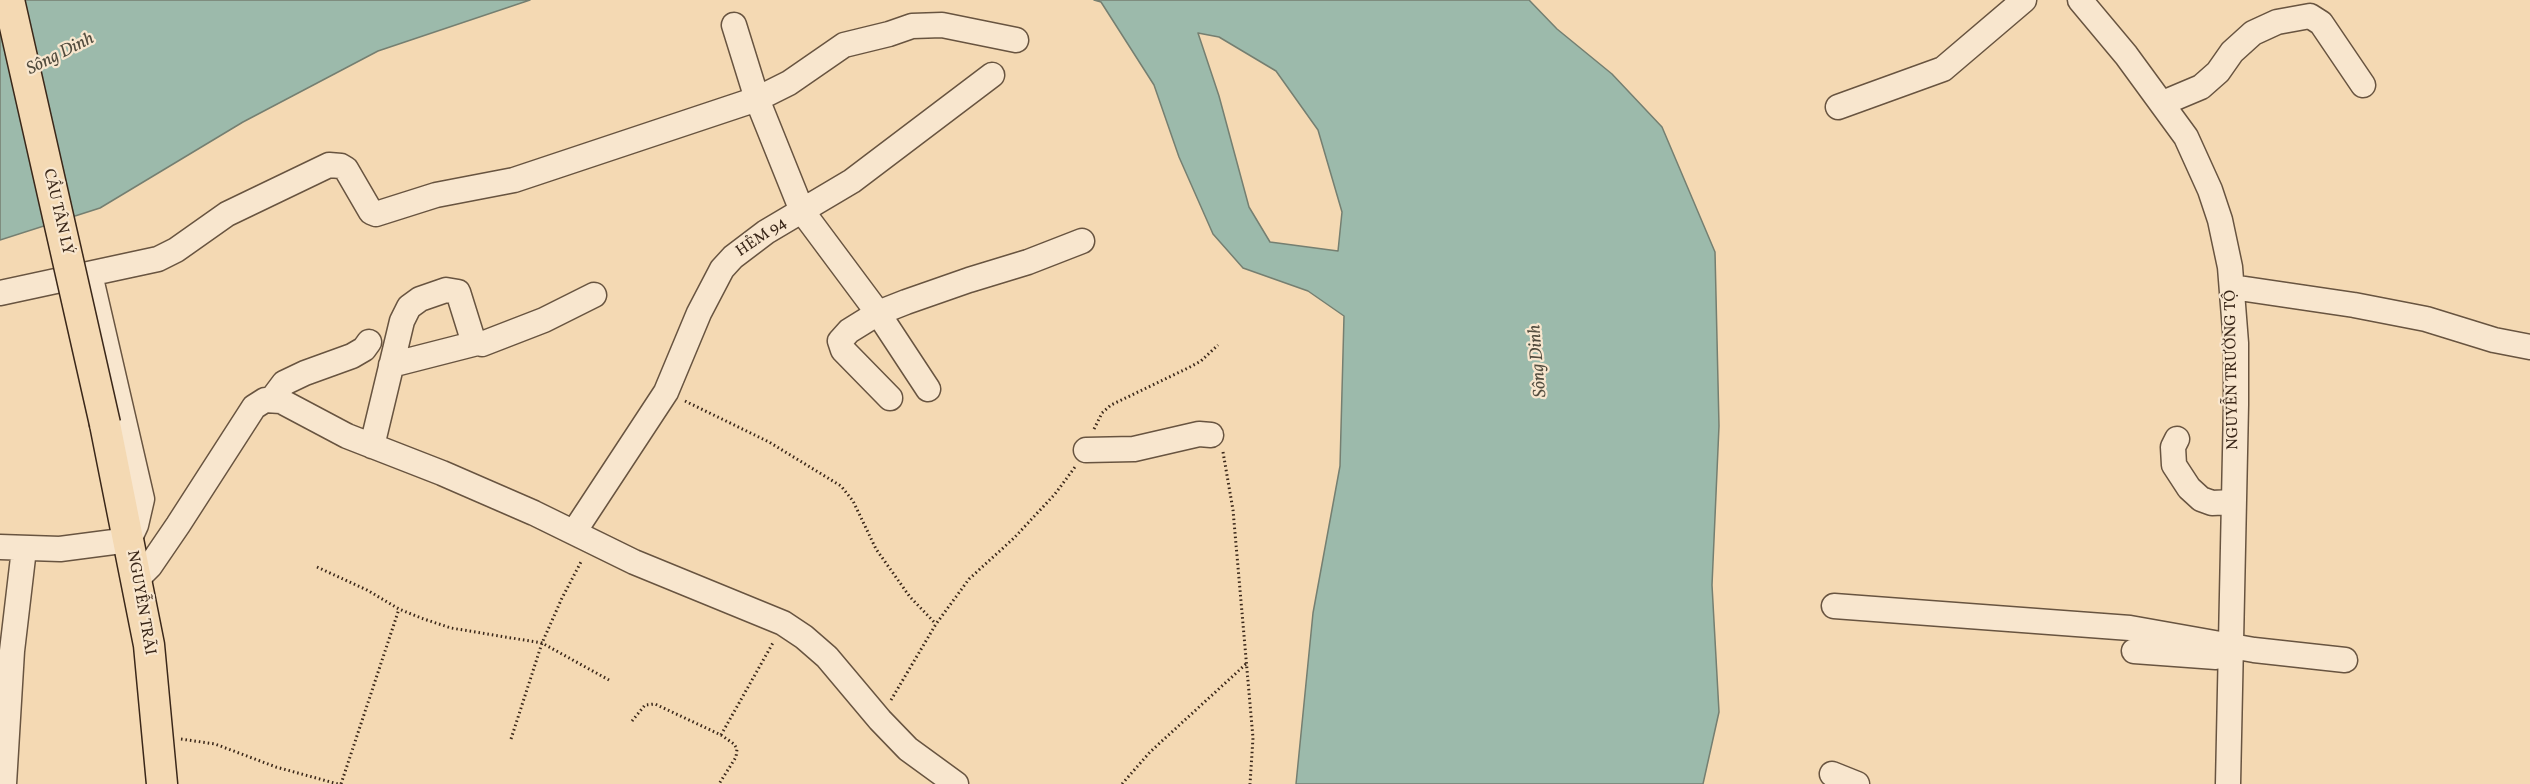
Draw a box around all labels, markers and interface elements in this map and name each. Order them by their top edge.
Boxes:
water label: Sông Dinh [24,29,98,81]
street label: CẦU TÂN LÝ [38,167,76,257]
street label: HẺM 94 [733,214,791,262]
street label: NGUYỄN TRƯỜNG TỘ [2222,290,2244,450]
water label: Sông Dinh [1525,324,1553,398]
street label: NGUYỄN TRÃI [121,549,159,657]

